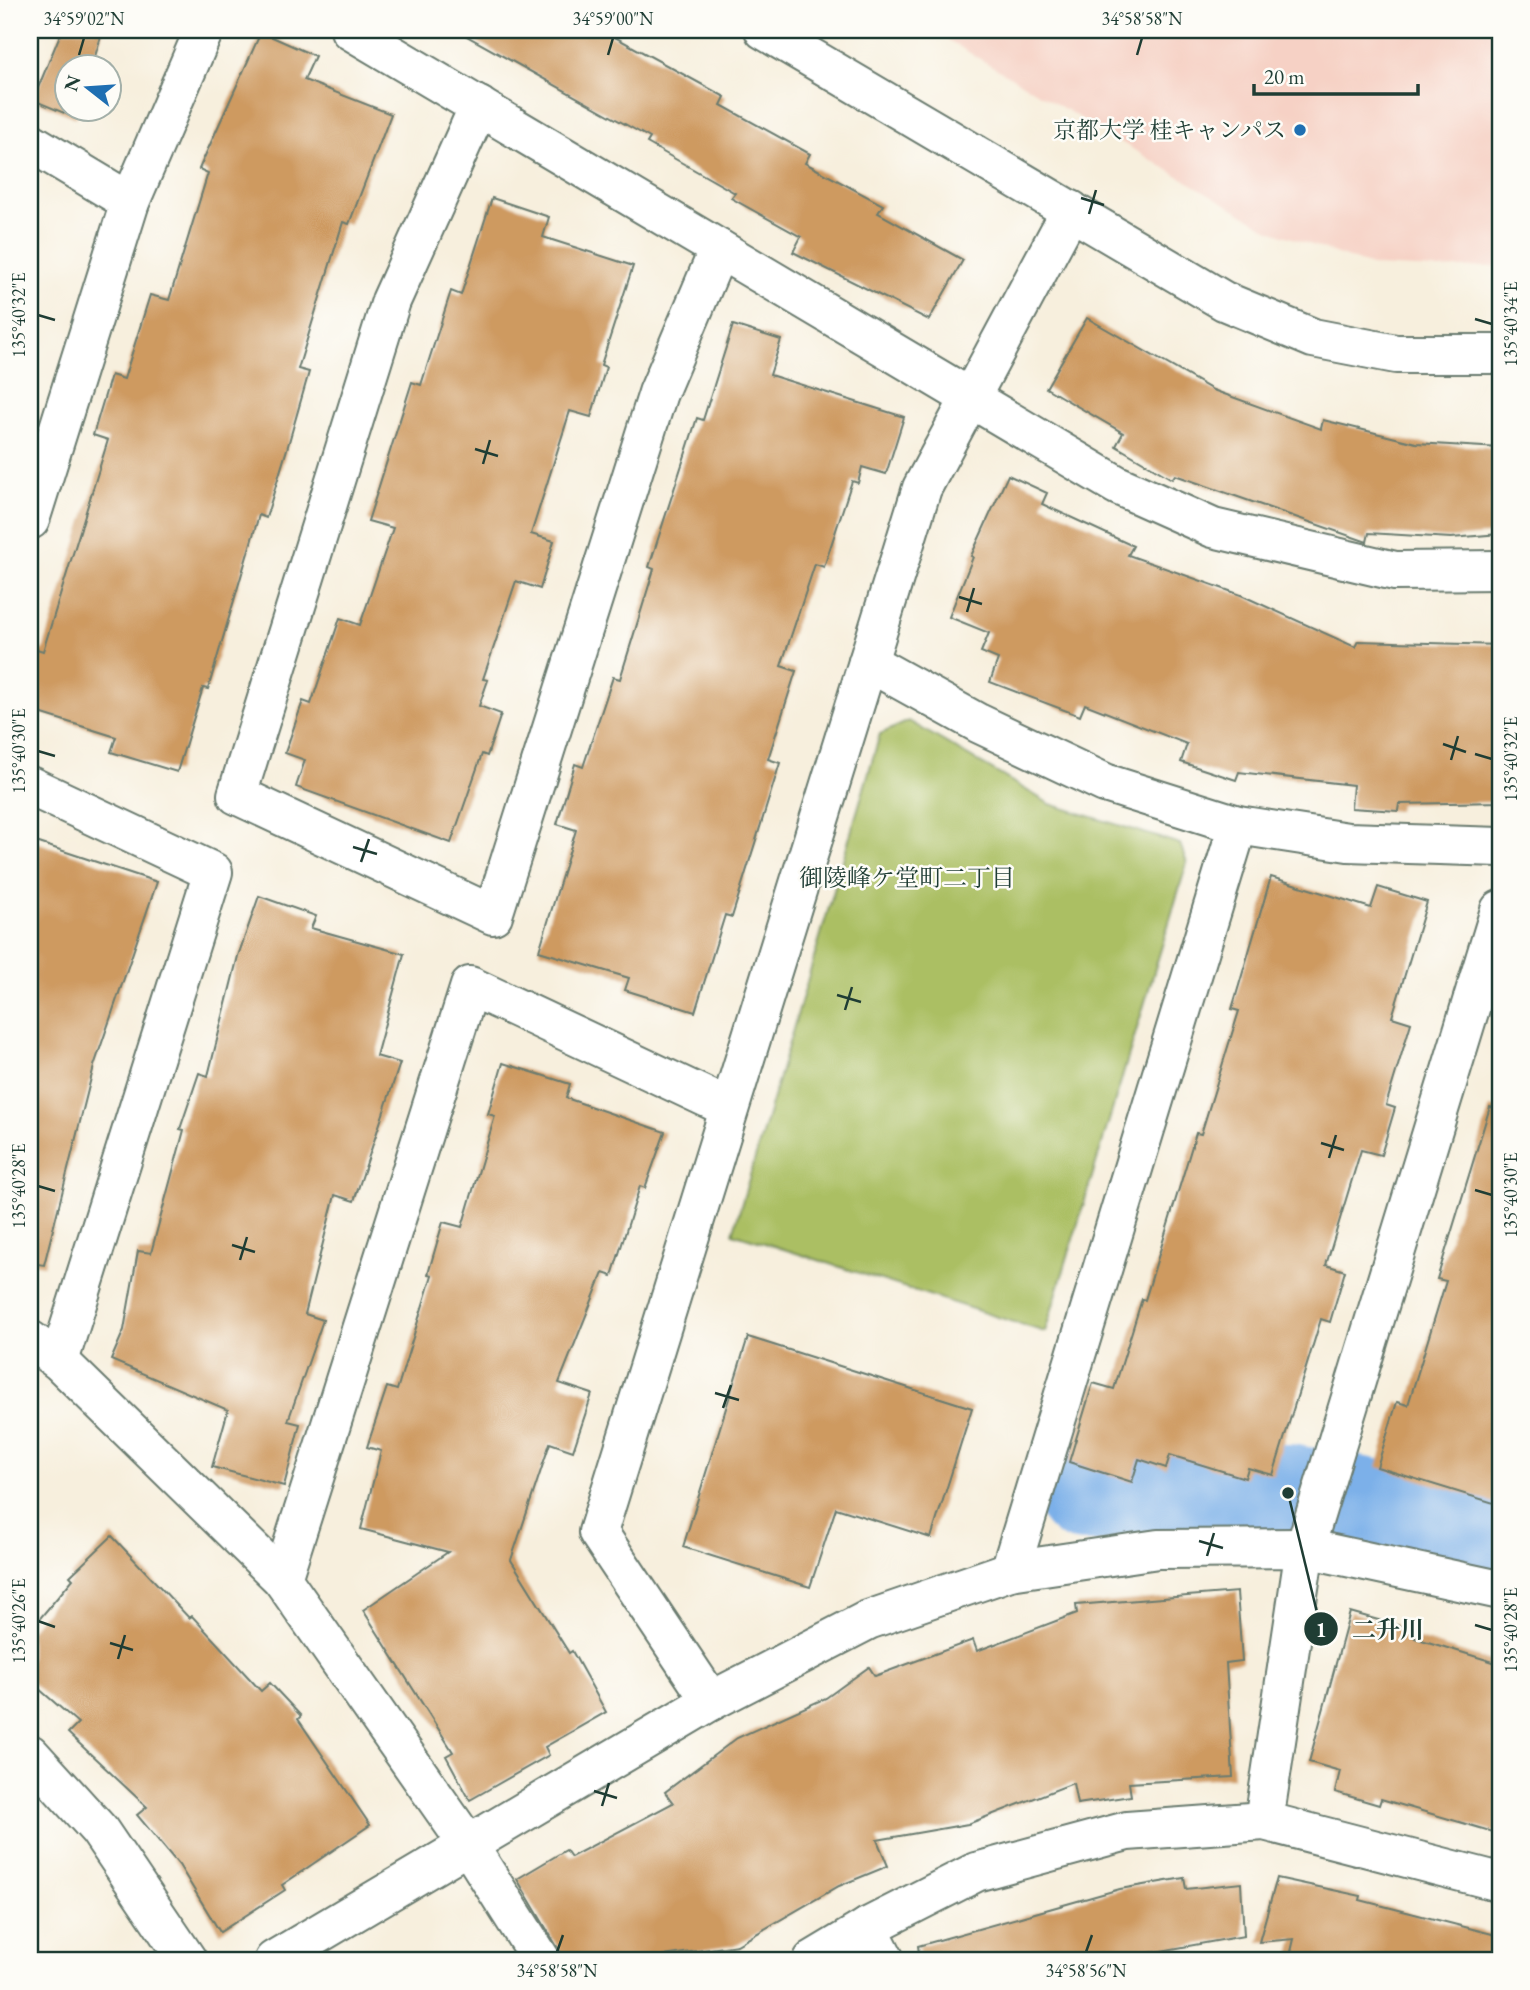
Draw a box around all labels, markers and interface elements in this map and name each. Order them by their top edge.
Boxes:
text: 34°59'02"N [44,7,125,30]
text: 34°59'00"N [573,7,654,30]
text: 34°58'58"N [1102,7,1183,30]
north arrow [52,52,122,122]
scale bar [1254,52,1418,96]
text: 20 m [1264,63,1305,90]
text: N [58,72,87,94]
place label: 京都大学 桂キャンパス [1053,115,1286,145]
marker: 京都大学 桂キャンパス [1292,122,1308,138]
text: 135°40'32"E [7,272,30,358]
text: 135°40'34"E [1499,281,1522,367]
text: 135°40'30"E [7,708,30,794]
text: 135°40'32"E [1499,716,1522,802]
district label: 御陵峰ケ堂町二丁目 [799,862,1015,893]
text: 135°40'28"E [7,1143,30,1229]
text: 135°40'30"E [1499,1152,1522,1238]
text: 135°40'26"E [7,1578,30,1664]
text: 135°40'28"E [1499,1587,1522,1673]
callout: 二升川 [1303,1607,1438,1652]
text: 二升川 [1352,1614,1424,1645]
text: 1 [1315,1616,1327,1643]
text: 34°58'58"N [517,1959,598,1982]
text: 34°58'56"N [1046,1959,1127,1982]

